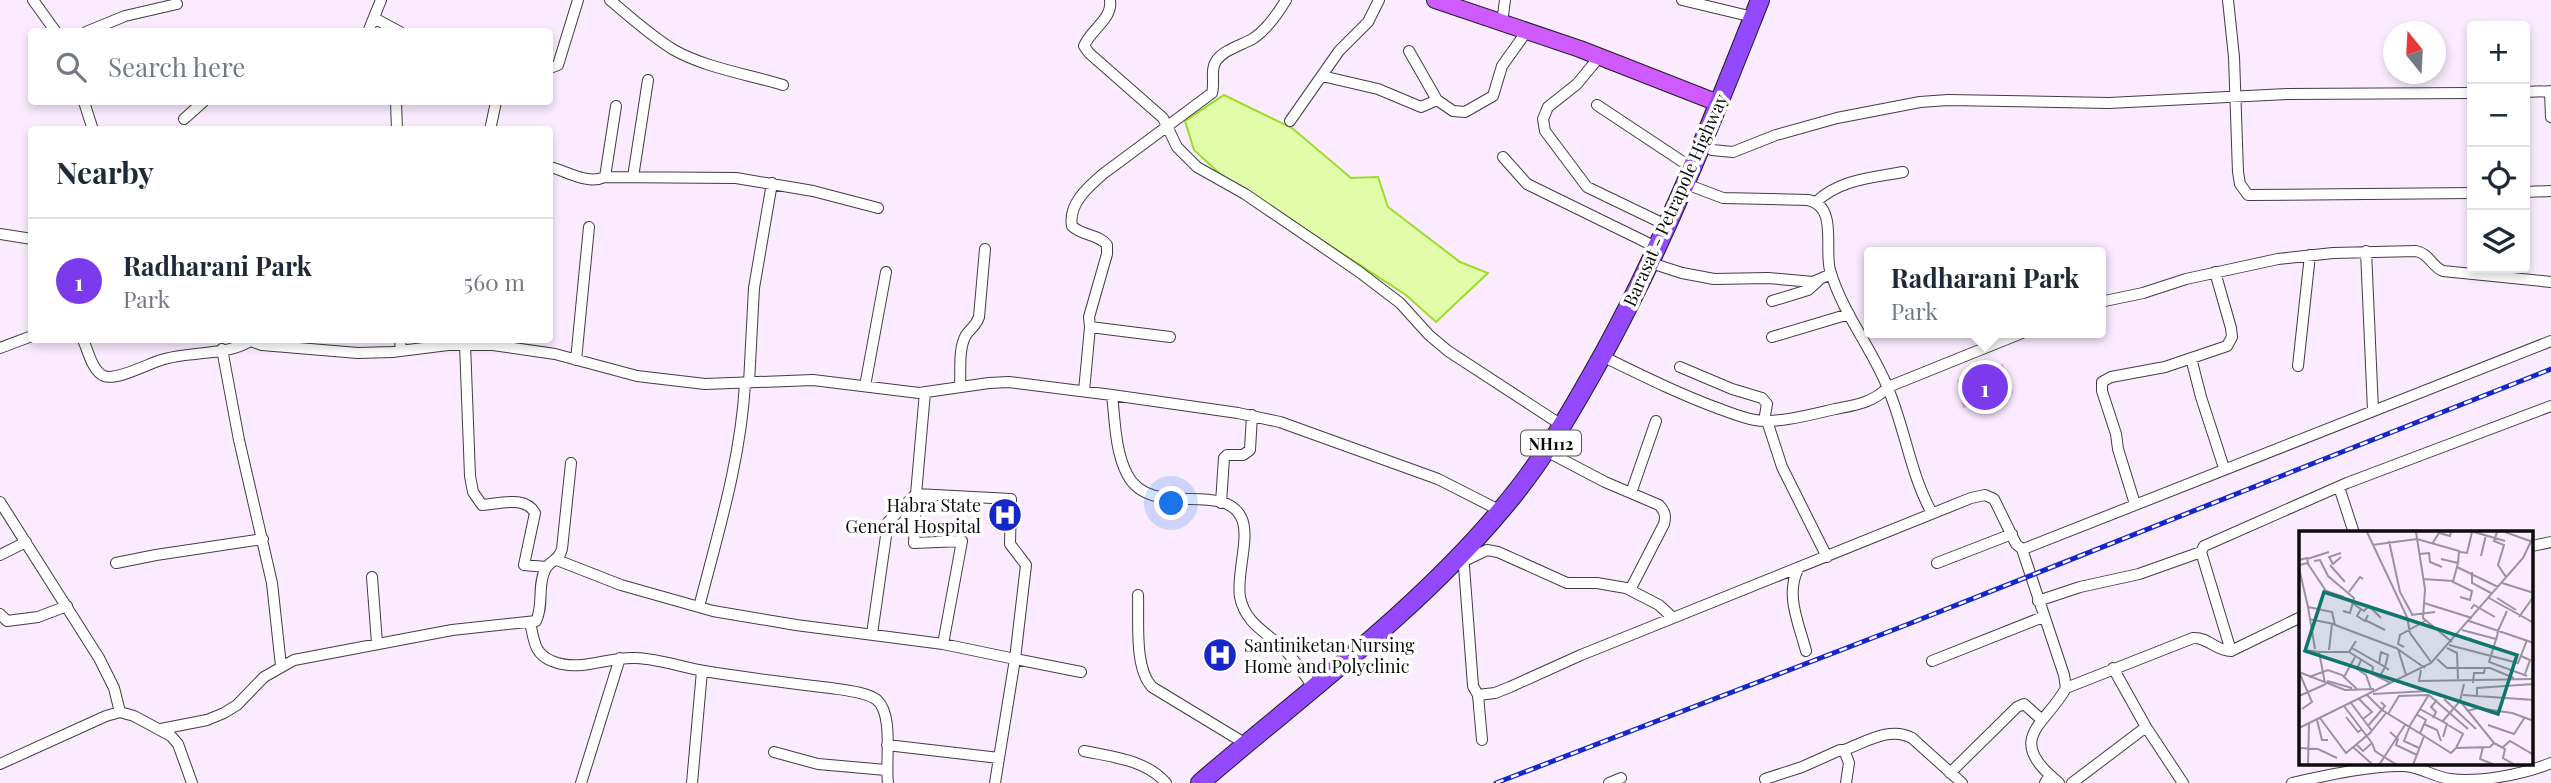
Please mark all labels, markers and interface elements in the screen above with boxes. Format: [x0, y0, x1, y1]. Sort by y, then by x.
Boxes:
north arrow [2383, 21, 2446, 84]
map controls [2467, 21, 2530, 273]
button: + [2467, 21, 2530, 84]
search box [28, 28, 553, 105]
icon: search [52, 48, 90, 86]
text: Search here [108, 49, 245, 84]
button: − [2467, 84, 2530, 147]
street label: Barasat - Petrapole Highway [1617, 90, 1733, 310]
button: locate [2467, 147, 2530, 210]
text: Nearby [56, 152, 154, 192]
button: layers [2467, 210, 2530, 273]
popup [1864, 247, 2106, 338]
text: Radharani Park [123, 248, 312, 283]
text: Radharani Park [1891, 260, 2079, 295]
text: 1 [75, 266, 83, 297]
text: 560 m [464, 266, 525, 297]
text: Park [123, 283, 170, 314]
text: Park [1891, 295, 1938, 326]
pin: 1 [1962, 361, 2008, 413]
road number: NH112 [1521, 430, 1581, 456]
your location [1154, 486, 1188, 520]
place label: Habra State General Hospital [845, 493, 981, 538]
hospital icon: Habra State General Hospital [986, 496, 1024, 534]
inset map [2299, 531, 2534, 766]
place label: Santiniketan Nursing Home and Polyclinic [1244, 633, 1415, 678]
hospital icon: Santiniketan Nursing Home and Polyclinic [1201, 636, 1239, 674]

